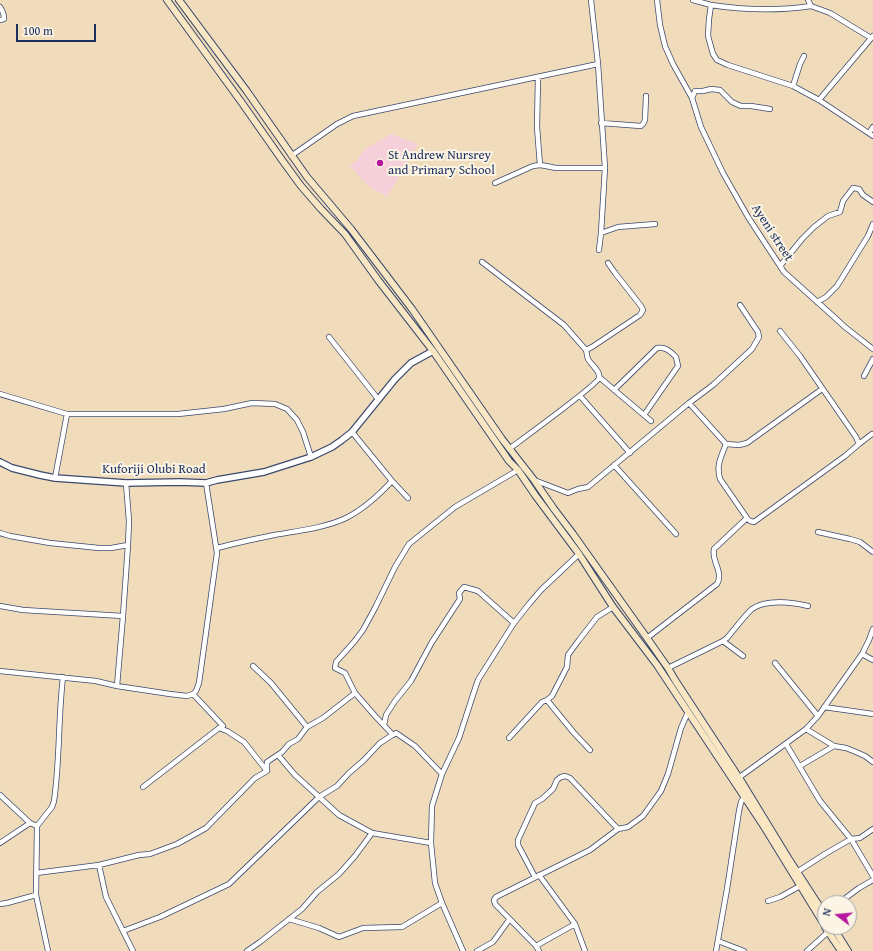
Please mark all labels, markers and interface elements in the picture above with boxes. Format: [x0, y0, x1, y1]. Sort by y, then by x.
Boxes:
scale bar [18, 16, 98, 42]
text: 100 m [23, 22, 53, 39]
place label: St Andrew Nursrey and Primary School [388, 148, 495, 179]
marker: St Andrew Nursrey and Primary School [375, 158, 385, 168]
street label: Ayeni street [748, 201, 796, 265]
street label: Kuforiji Olubi Road [102, 462, 206, 478]
north arrow [817, 895, 857, 935]
text: N [818, 906, 835, 918]

